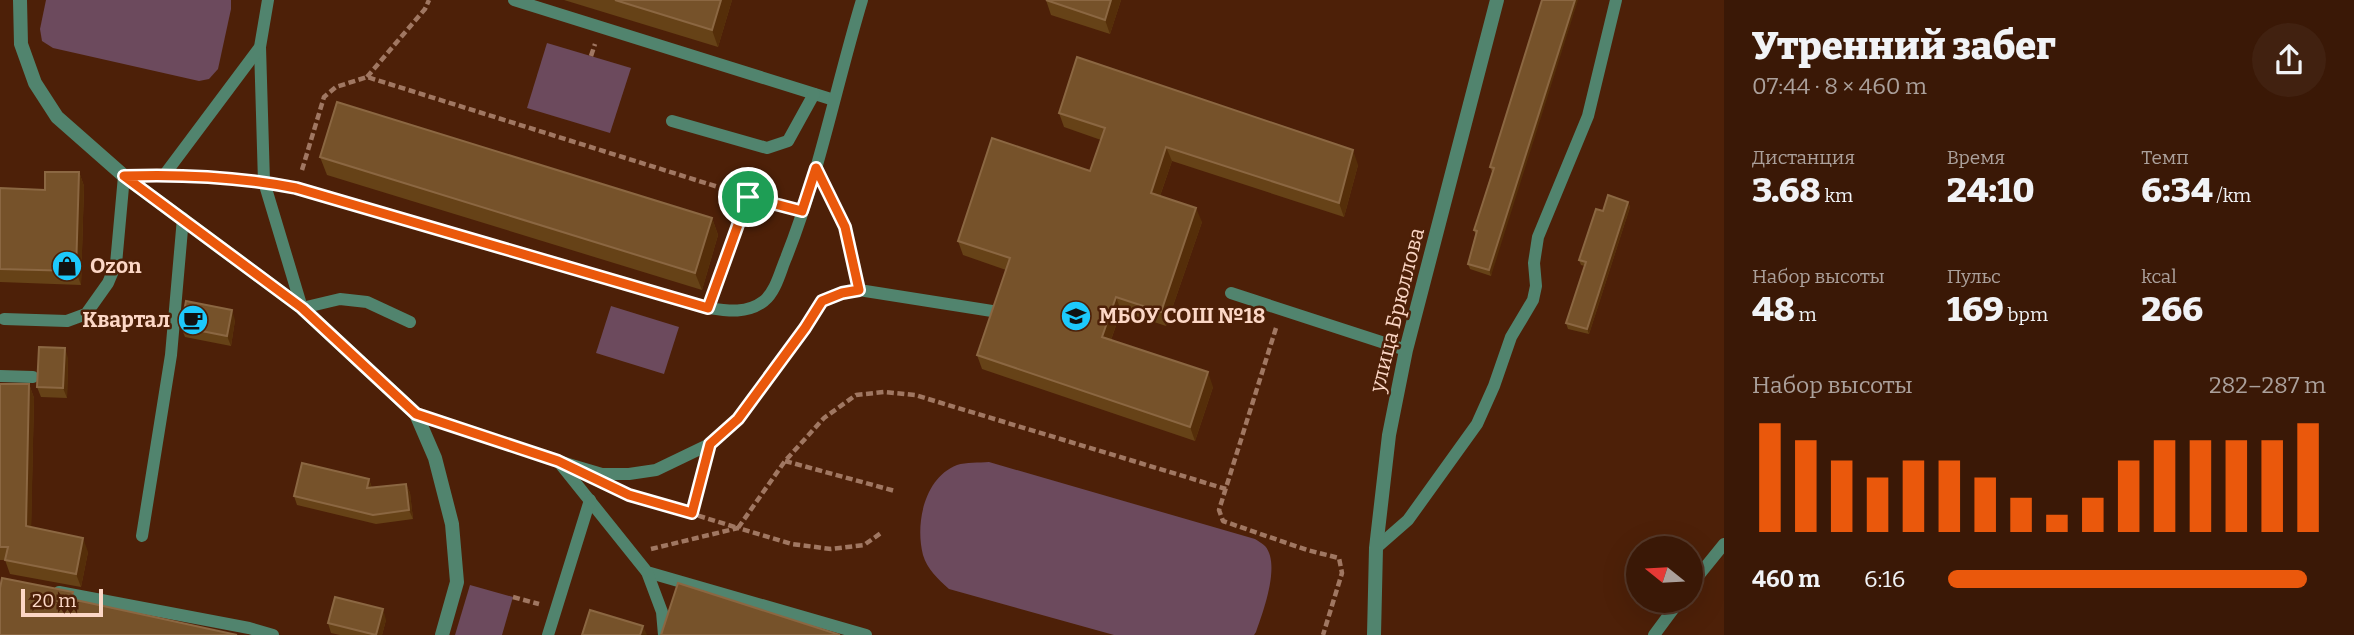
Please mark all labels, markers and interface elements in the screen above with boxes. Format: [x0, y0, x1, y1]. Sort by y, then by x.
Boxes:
text: Утренний забег [1752, 23, 2056, 69]
button: share [2252, 23, 2326, 97]
text: 07:44 · 8 × 460 m [1752, 72, 1927, 100]
text: Дистанция [1752, 146, 1855, 169]
text: Время [1947, 146, 2005, 169]
text: Темп [2141, 146, 2189, 169]
pin [718, 167, 778, 227]
text: 3.68 [1752, 169, 1821, 211]
text: 24:10 [1947, 169, 2035, 211]
text: 6:34 [2141, 169, 2213, 211]
icon: arrive [729, 178, 767, 216]
text: km [1821, 184, 1853, 207]
text: /km [2213, 184, 2251, 207]
street label: улица Брюллова [1364, 224, 1430, 396]
shop icon: Ozon [50, 249, 84, 283]
place label: Ozon [90, 253, 142, 279]
text: Набор высоты [1752, 265, 1885, 288]
text: Пульс [1947, 265, 2001, 288]
text: kcal [2141, 265, 2177, 288]
text: 48 [1752, 288, 1795, 330]
text: 169 [1947, 288, 2004, 330]
text: 266 [2141, 288, 2203, 330]
school or university icon: МБОУ СОШ №18 [1059, 299, 1093, 333]
cafe icon: Квартал [176, 303, 210, 337]
place label: МБОУ СОШ №18 [1099, 303, 1265, 329]
text: m [1795, 303, 1817, 326]
text: bpm [2004, 303, 2048, 326]
place label: Квартал [82, 307, 170, 333]
text: Набор высоты [1752, 371, 1913, 399]
text: 282–287 m [2209, 371, 2326, 399]
north arrow [1626, 536, 1703, 612]
map controls [1626, 536, 1703, 613]
text: 460 m [1752, 565, 1820, 593]
text: 6:16 [1864, 565, 1905, 593]
scale bar [21, 586, 103, 618]
text: 20 m [32, 589, 76, 612]

